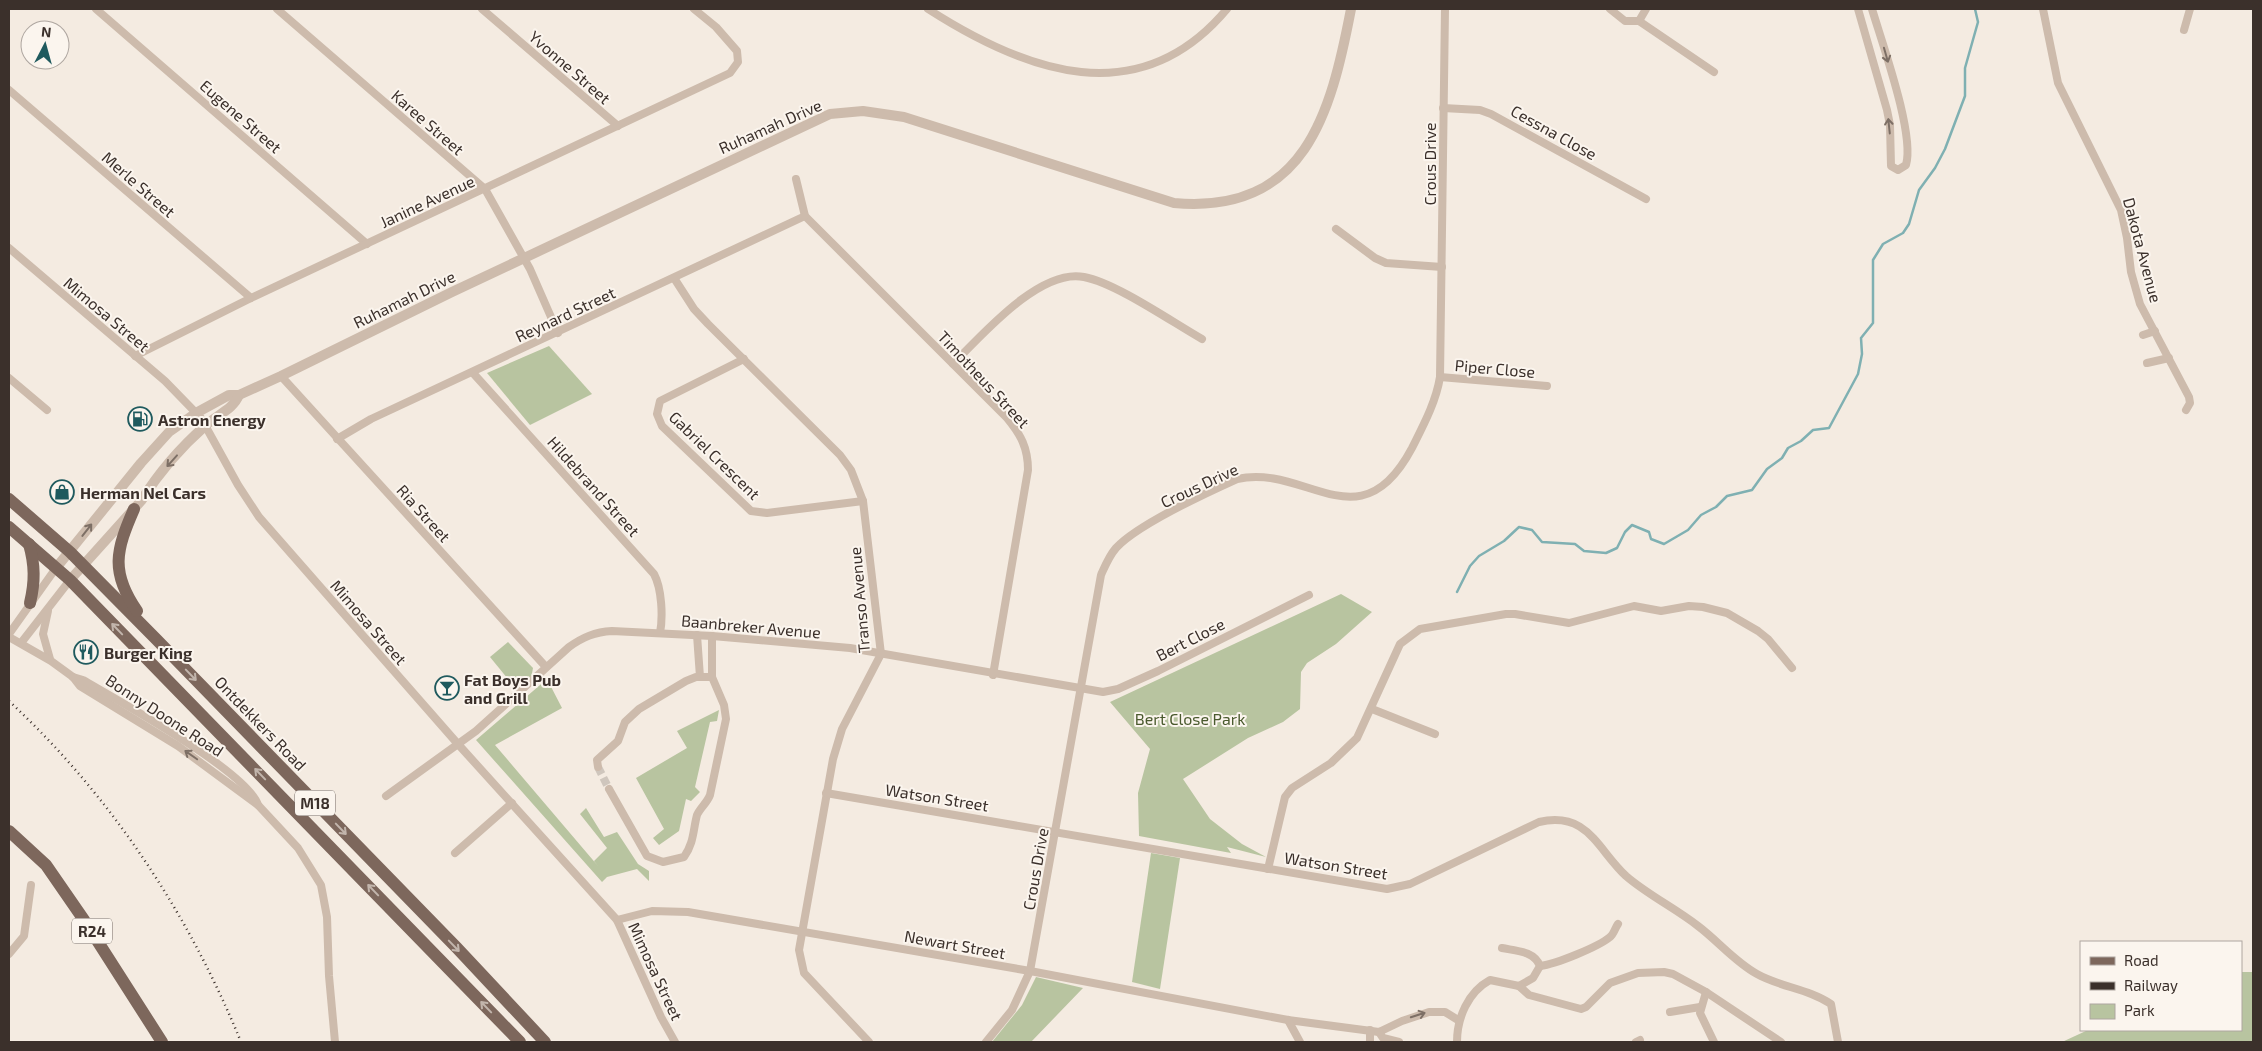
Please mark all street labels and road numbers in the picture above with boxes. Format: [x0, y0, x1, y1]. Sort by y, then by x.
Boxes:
street label: Yvonne Street [525, 27, 615, 107]
street label: Eugene Street [196, 76, 286, 156]
street label: Karee Street [388, 85, 468, 159]
street label: Ruhamah Drive [716, 95, 824, 157]
street label: Cessna Close [1508, 101, 1600, 163]
street label: Crous Drive [1420, 122, 1439, 206]
street label: Merle Street [99, 147, 179, 221]
street label: Janine Avenue [377, 171, 477, 231]
street label: Dakota Avenue [2120, 195, 2166, 305]
street label: Ruhamah Drive [350, 266, 458, 332]
street label: Mimosa Street [60, 273, 154, 355]
street label: Reynard Street [512, 282, 618, 346]
street label: Timotheus Street [934, 327, 1034, 431]
street label: Piper Close [1454, 355, 1536, 381]
street label: Gabriel Crescent [666, 407, 764, 503]
street label: Hildebrand Street [544, 432, 644, 540]
street label: Crous Drive [1157, 459, 1241, 511]
street label: Ria Street [393, 480, 455, 546]
street label: Transo Avenue [845, 546, 873, 654]
street label: Mimosa Street [327, 576, 411, 668]
street label: Baanbreker Avenue [680, 610, 822, 642]
street label: Bert Close [1153, 614, 1227, 664]
street label: Bonny Doone Road [103, 670, 227, 760]
street label: Ontdekkers Road [211, 672, 311, 774]
street label: Watson Street [884, 779, 990, 815]
road number: M18 [295, 790, 335, 816]
street label: Crous Drive [1018, 826, 1052, 912]
street label: Watson Street [1283, 847, 1389, 883]
road number: R24 [72, 918, 112, 944]
street label: Mimosa Street [625, 919, 687, 1023]
street label: Newart Street [903, 926, 1007, 962]

